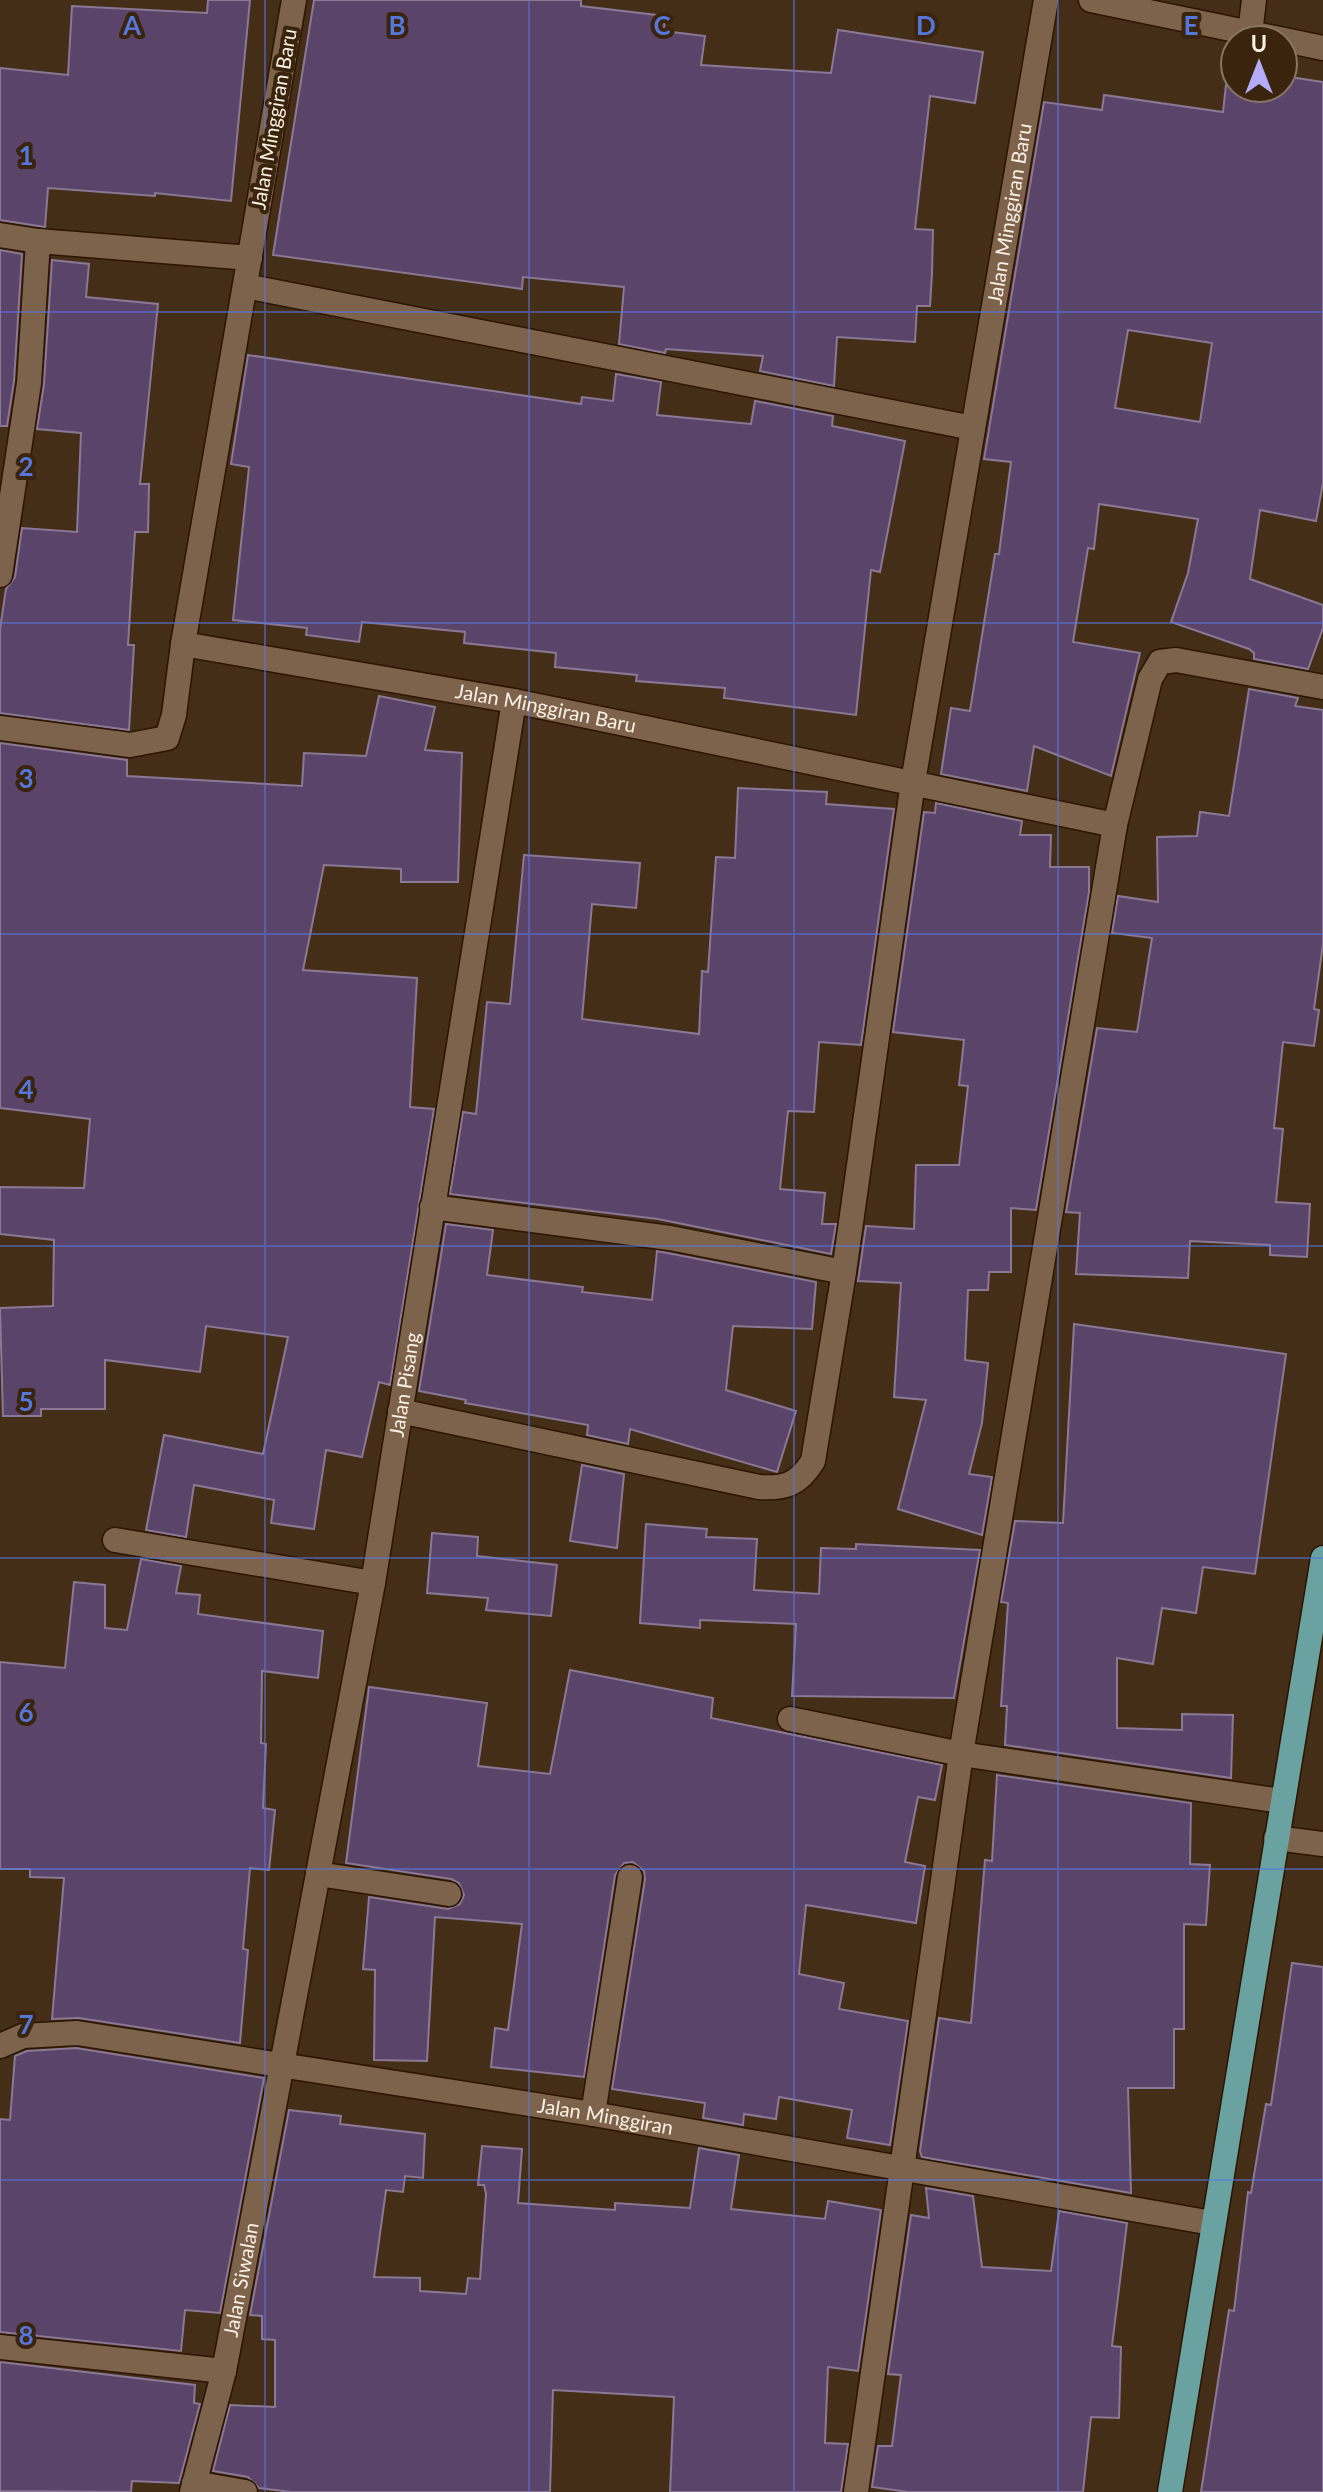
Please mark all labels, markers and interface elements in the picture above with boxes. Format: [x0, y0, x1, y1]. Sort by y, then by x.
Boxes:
text: A [122, 9, 142, 41]
text: B [388, 9, 406, 41]
text: C [653, 9, 671, 41]
text: D [916, 9, 936, 41]
text: E [1184, 9, 1198, 41]
north arrow [1219, 24, 1299, 104]
street label: Jalan Minggiran Baru [245, 26, 301, 211]
text: U [1251, 30, 1267, 57]
street label: Jalan Minggiran Baru [981, 121, 1036, 306]
text: 1 [18, 139, 34, 171]
text: 2 [18, 450, 34, 482]
street label: Jalan Minggiran Baru [454, 678, 638, 737]
text: 3 [18, 762, 34, 794]
text: 4 [18, 1073, 34, 1105]
street label: Jalan Pisang [384, 1330, 424, 1439]
text: 5 [18, 1385, 34, 1417]
text: 6 [18, 1696, 34, 1728]
text: 7 [18, 2008, 34, 2040]
street label: Jalan Minggiran [536, 2092, 675, 2139]
street label: Jalan Siwalan [218, 2220, 263, 2339]
text: 8 [18, 2319, 34, 2351]

